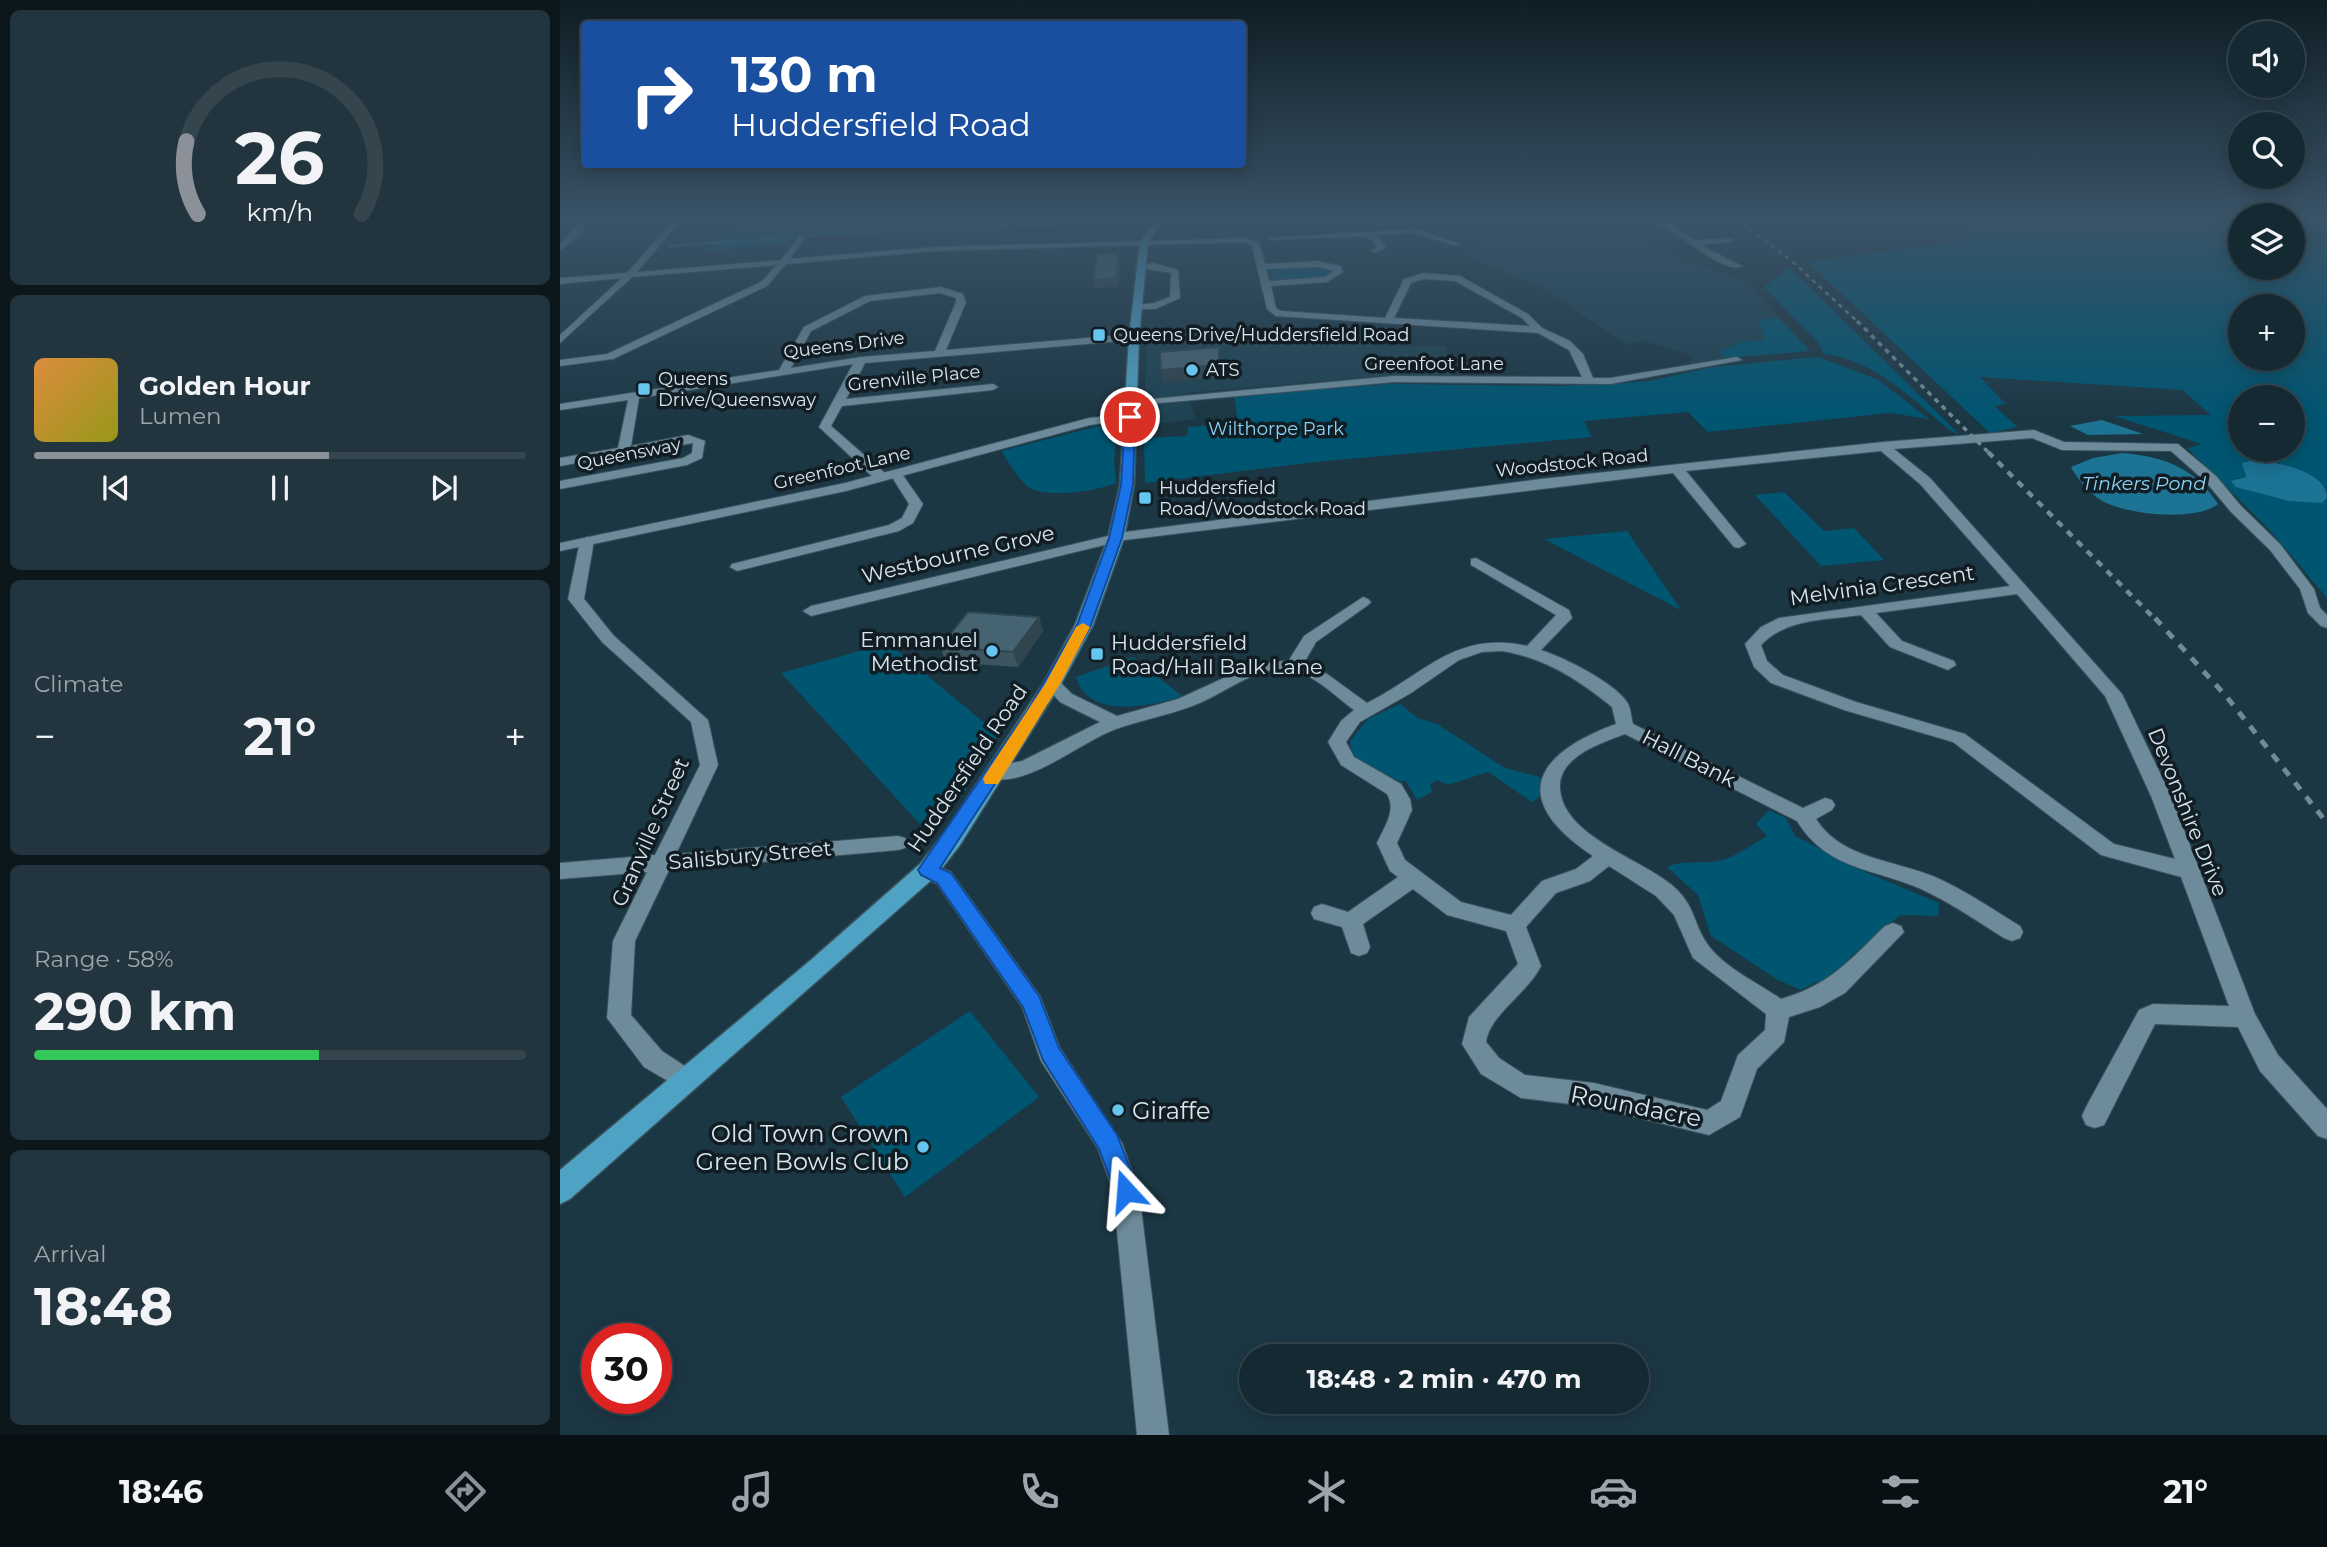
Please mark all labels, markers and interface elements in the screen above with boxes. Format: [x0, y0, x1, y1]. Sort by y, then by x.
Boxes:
map controls [2228, 21, 2305, 462]
button: sound [2228, 21, 2305, 98]
text: 130 m [731, 45, 878, 104]
icon: right [616, 49, 707, 140]
text: Huddersfield Road [731, 105, 1031, 144]
button: search [2228, 112, 2305, 189]
text: 26 [235, 114, 325, 202]
text: km/h [247, 196, 313, 226]
button: layers [2228, 203, 2305, 280]
button: + [2228, 294, 2305, 371]
place label: Queens Drive/Huddersfield Road [1113, 324, 1409, 346]
street label: Queens Drive [782, 327, 906, 363]
marker: Queens Drive/Huddersfield Road [1091, 327, 1107, 343]
street label: Greenfoot Lane [1364, 353, 1504, 375]
place label: ATS [1206, 359, 1239, 381]
street label: Grenville Place [847, 360, 981, 396]
marker: ATS [1184, 362, 1200, 378]
place label: Queens Drive/Queensway [658, 368, 816, 411]
text: Golden Hour [139, 370, 311, 402]
marker: Queens Drive/Queensway [636, 381, 652, 397]
button: − [2228, 385, 2305, 462]
pin [1100, 387, 1160, 447]
icon: arrive [1111, 398, 1149, 436]
text: Lumen [139, 402, 222, 430]
park label: Wilthorpe Park [1208, 418, 1344, 440]
street label: Queensway [575, 433, 683, 475]
street label: Greenfoot Lane [772, 442, 913, 494]
street label: Woodstock Road [1495, 444, 1649, 482]
icon: previous [97, 469, 135, 507]
icon: pause [261, 469, 299, 507]
icon: next [425, 469, 463, 507]
water label: Tinkers Pond [2082, 472, 2206, 495]
place label: Huddersfield Road/Woodstock Road [1159, 477, 1366, 520]
marker: Huddersfield Road/Woodstock Road [1137, 490, 1153, 506]
street label: Westbourne Grove [859, 520, 1057, 588]
street label: Melvinia Crescent [1788, 560, 1976, 610]
place label: Emmanuel Methodist [860, 627, 978, 676]
place label: Huddersfield Road/Hall Balk Lane [1111, 630, 1323, 679]
marker: Emmanuel Methodist [984, 643, 1000, 659]
marker: Huddersfield Road/Hall Balk Lane [1089, 646, 1105, 662]
text: Climate [34, 670, 123, 698]
street label: Huddersfield Road [902, 679, 1032, 857]
text: 21° [244, 705, 316, 768]
text: − [34, 713, 56, 760]
text: + [504, 713, 526, 760]
street label: Hall Bank [1638, 724, 1740, 792]
street label: Devonshire Drive [2143, 724, 2233, 900]
street label: Granville Street [606, 754, 694, 910]
street label: Salisbury Street [667, 835, 833, 875]
text: Range · 58% [34, 945, 174, 973]
text: 290 km [34, 980, 236, 1043]
street label: Roundacre [1568, 1079, 1704, 1133]
place label: Giraffe [1132, 1096, 1210, 1125]
marker: Giraffe [1110, 1102, 1126, 1118]
place label: Old Town Crown Green Bowls Club [695, 1119, 909, 1176]
marker: Old Town Crown Green Bowls Club [915, 1139, 931, 1155]
position arrow [1089, 1154, 1163, 1228]
text: Arrival [34, 1240, 107, 1268]
text: 18:48 [34, 1275, 173, 1338]
speed limit sign: 30 [581, 1323, 672, 1414]
text: 18:48 · 2 min · 470 m [1306, 1363, 1582, 1395]
icon: directions [441, 1467, 490, 1516]
icon: music [728, 1467, 777, 1516]
icon: phone [1015, 1467, 1064, 1516]
icon: climate [1302, 1467, 1351, 1516]
icon: car [1589, 1467, 1638, 1516]
icon: filters [1876, 1467, 1925, 1516]
text: 18:46 [119, 1472, 203, 1511]
text: 21° [2163, 1472, 2208, 1511]

